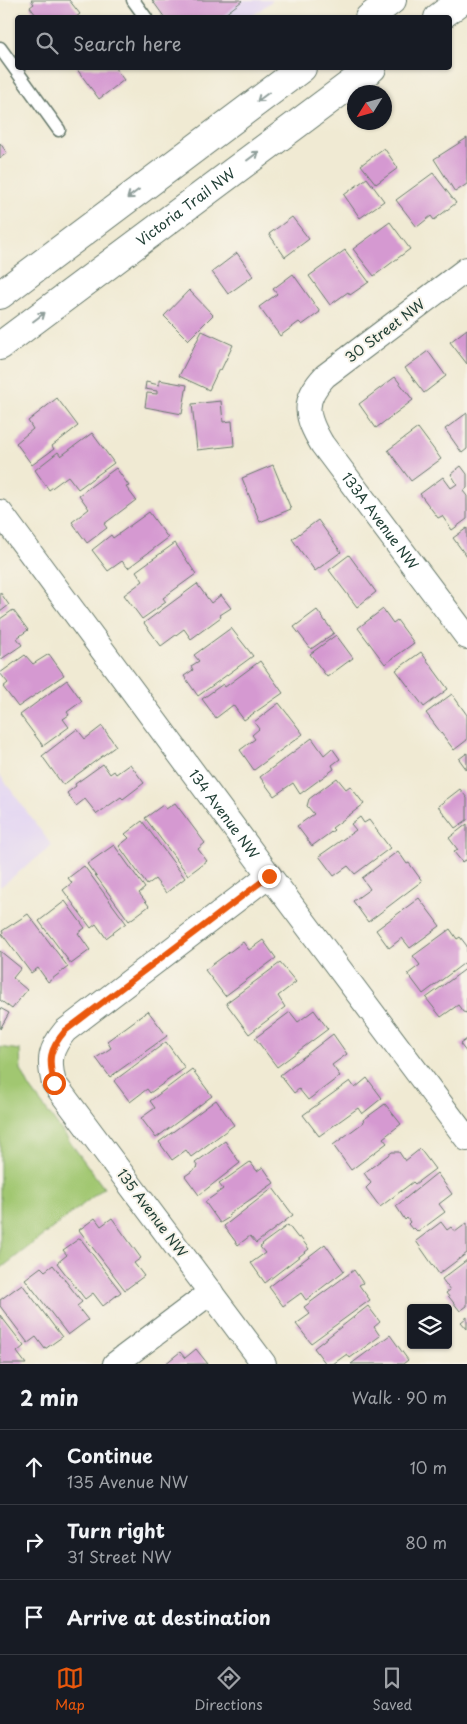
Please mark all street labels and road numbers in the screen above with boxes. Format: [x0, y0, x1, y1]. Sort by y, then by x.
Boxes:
street label: Victoria Trail NW [132, 162, 240, 251]
street label: 30 Street NW [340, 293, 430, 368]
street label: 133A Avenue NW [337, 468, 424, 574]
street label: 134 Avenue NW [184, 765, 265, 863]
street label: 135 Avenue NW [112, 1164, 193, 1262]

